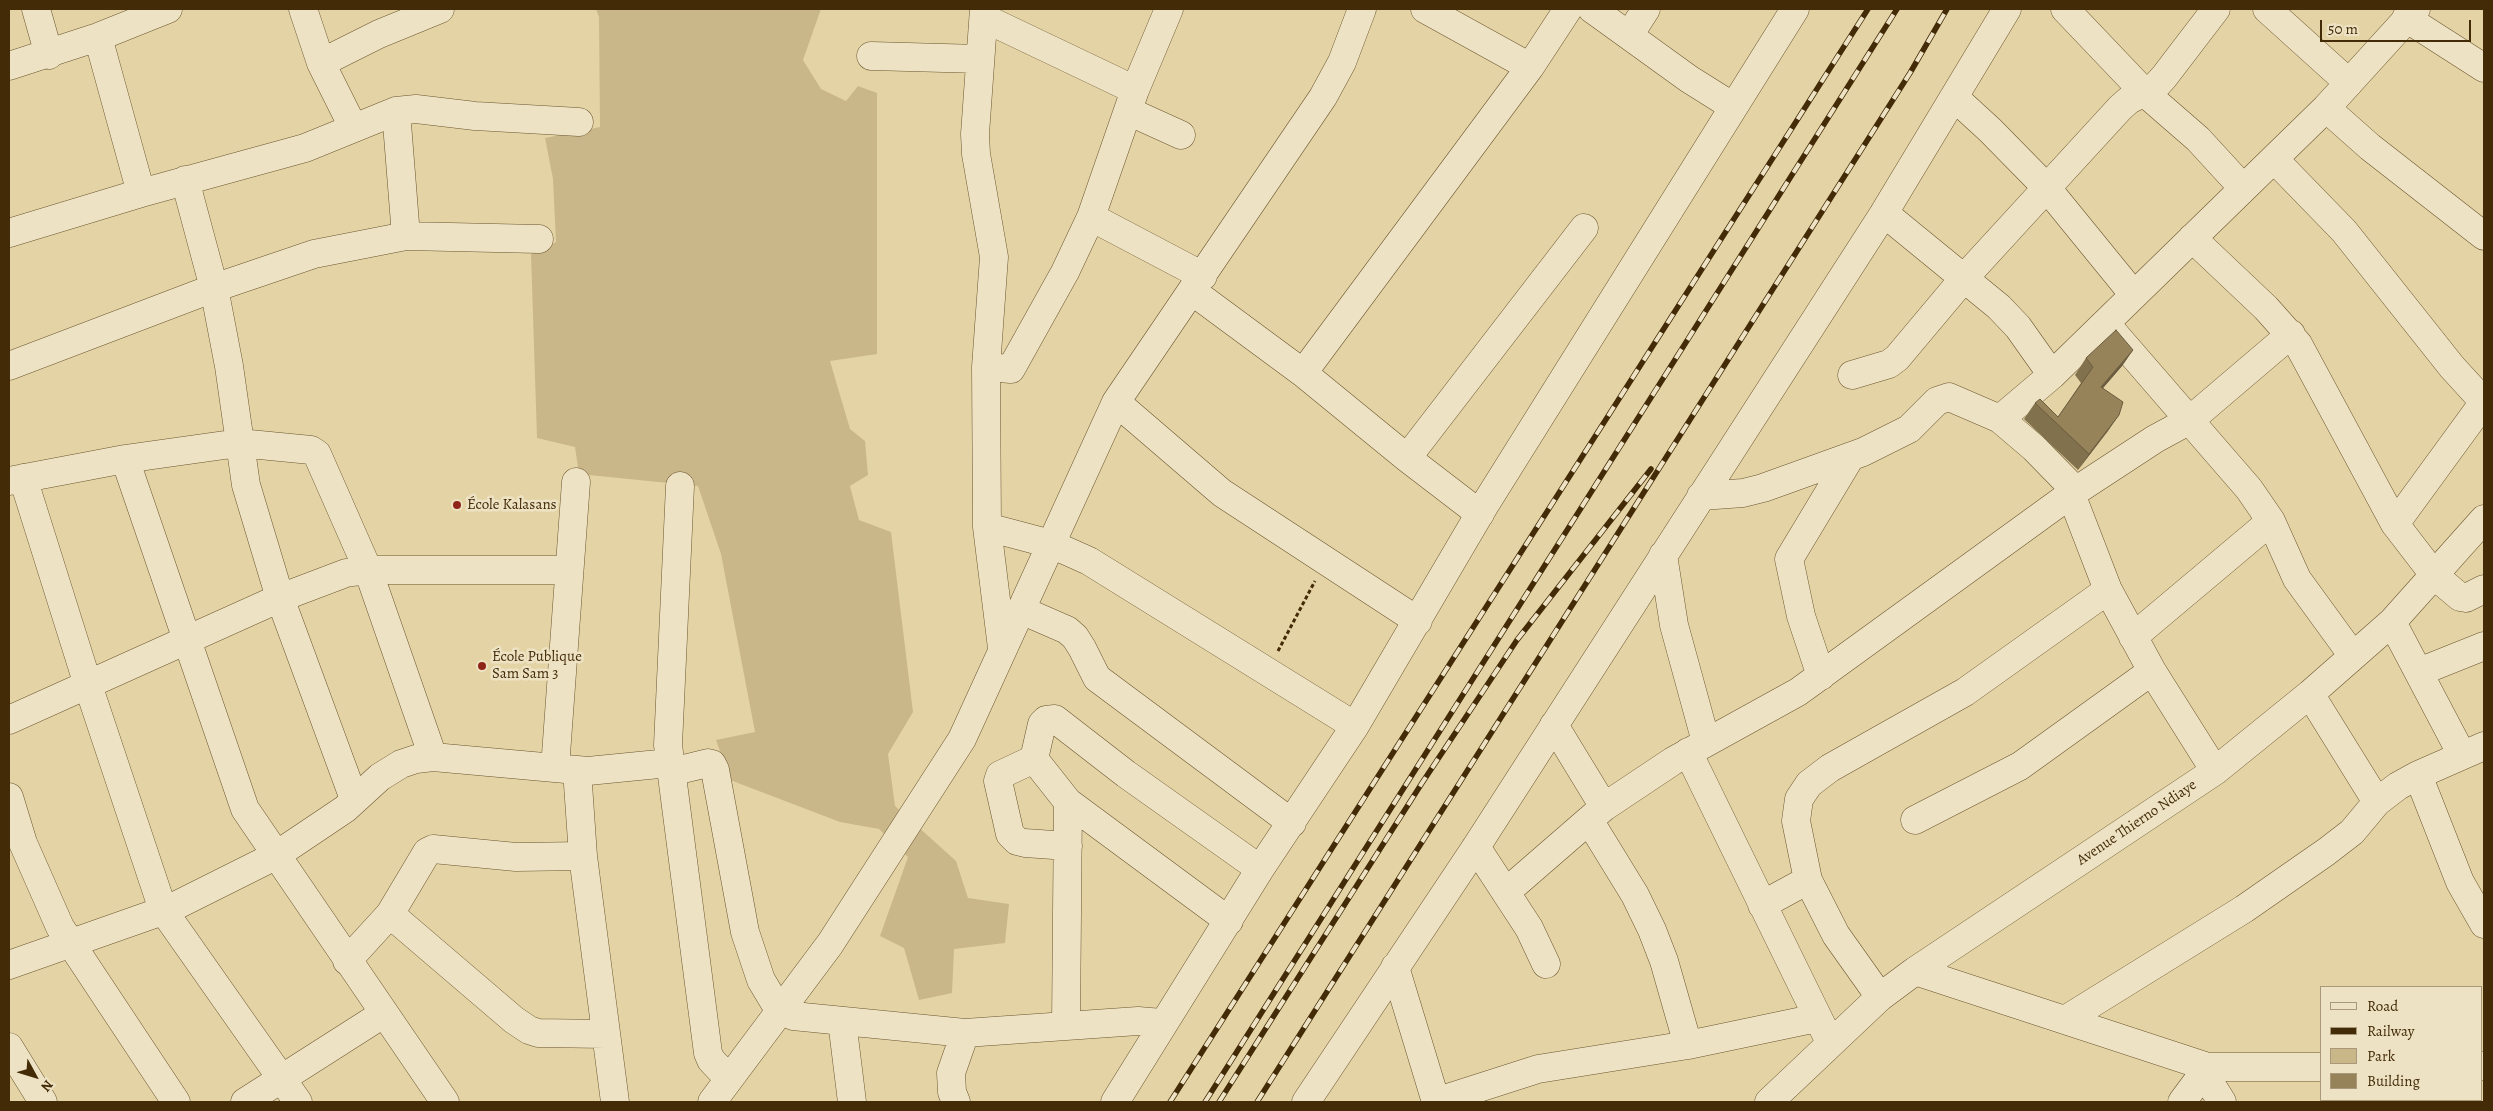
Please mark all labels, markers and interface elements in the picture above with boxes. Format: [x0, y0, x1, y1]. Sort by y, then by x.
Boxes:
scale bar [2323, 10, 2474, 42]
text: 50 m [2328, 19, 2358, 39]
place label: École Kalasans [467, 496, 557, 514]
marker: École Kalasans [451, 499, 463, 511]
place label: École Publique Sam Sam 3 [492, 648, 582, 683]
marker: École Publique Sam Sam 3 [476, 660, 488, 672]
street label: Avenue Thierno Ndiaye [2074, 776, 2200, 870]
legend [2320, 986, 2483, 1101]
text: Road [2367, 996, 2398, 1016]
text: Railway [2367, 1021, 2414, 1041]
text: Park [2367, 1046, 2395, 1066]
north arrow [10, 1051, 60, 1101]
text: Building [2367, 1071, 2420, 1091]
text: N [36, 1076, 58, 1096]

